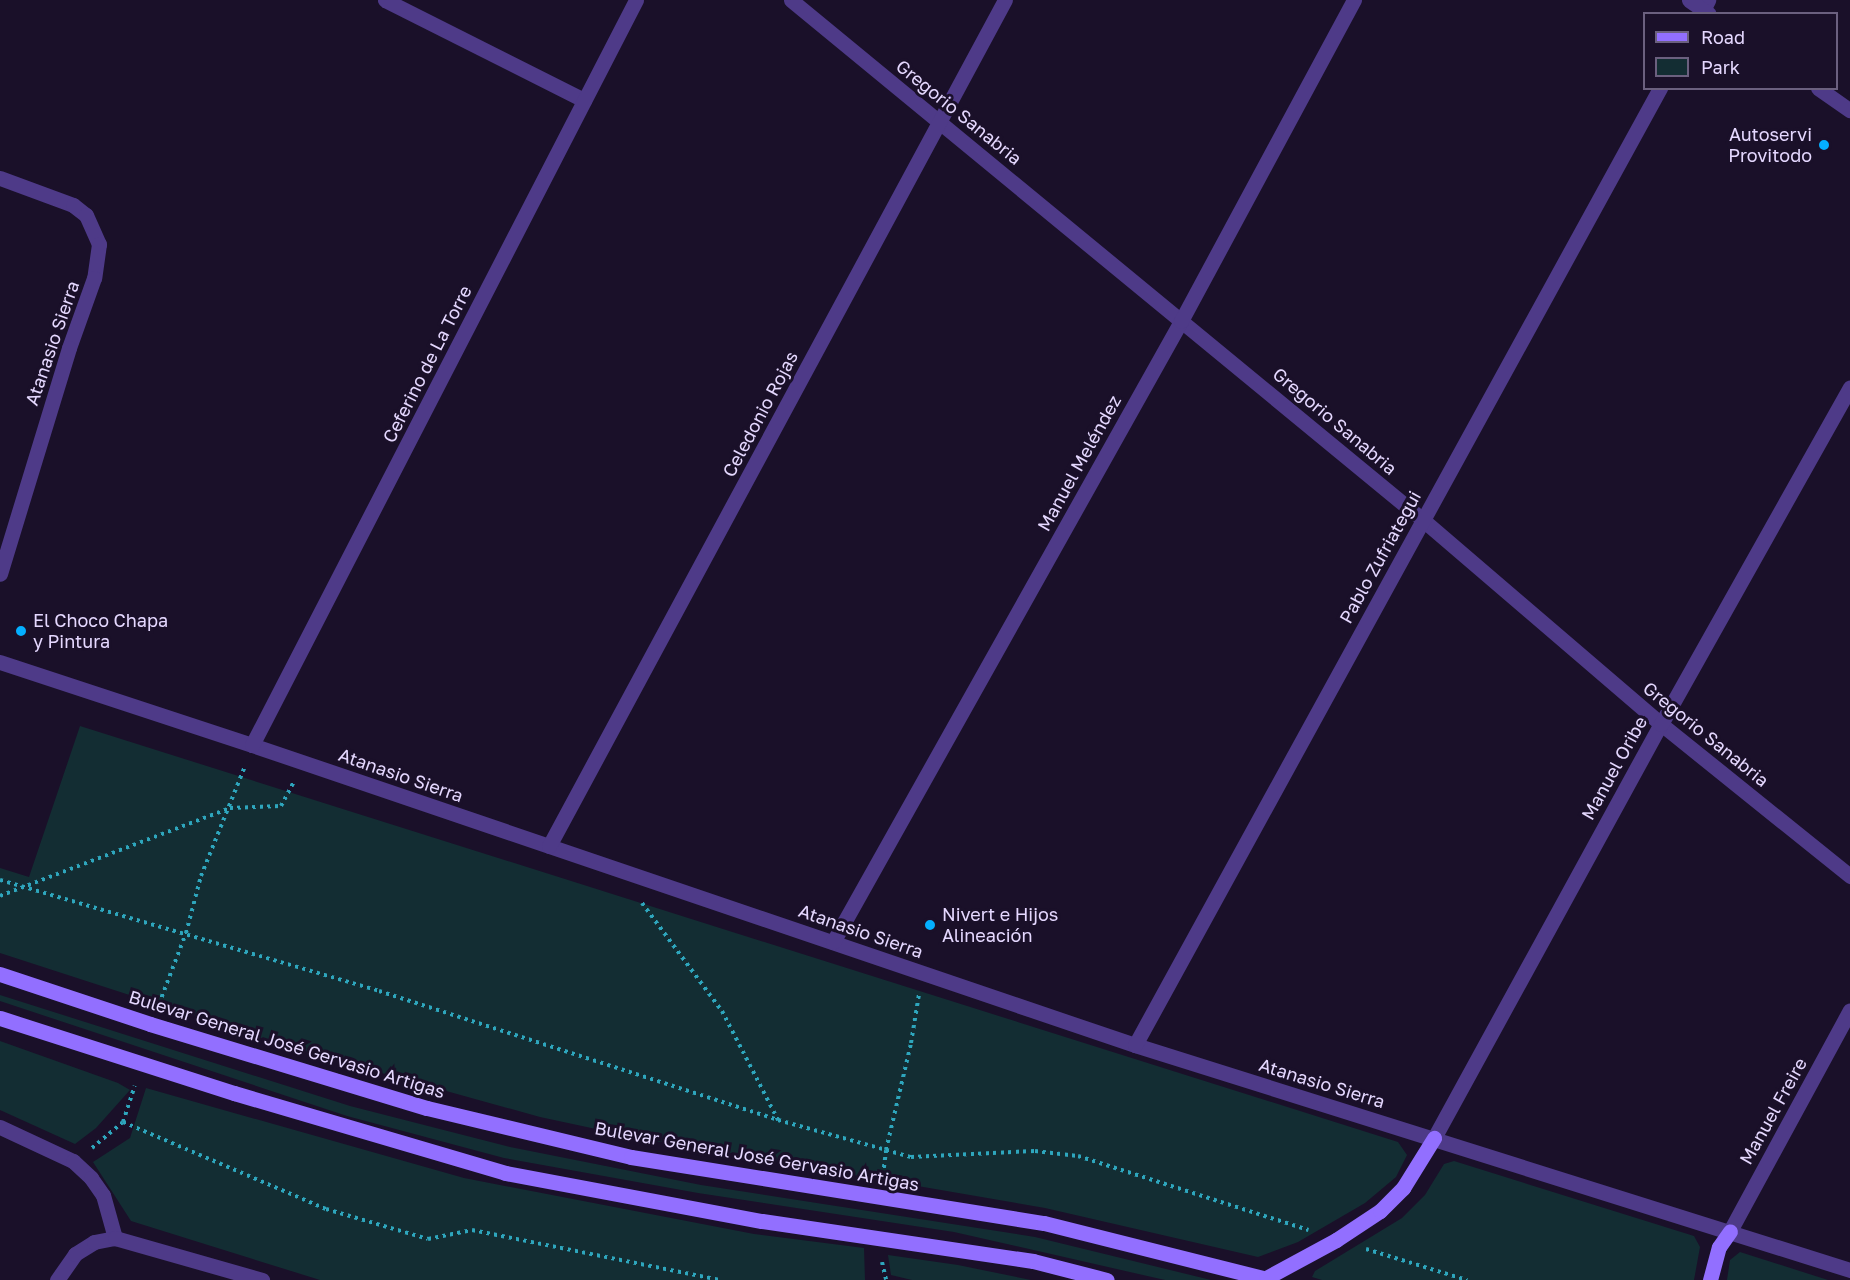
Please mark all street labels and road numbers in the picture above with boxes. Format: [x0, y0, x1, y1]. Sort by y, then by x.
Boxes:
street label: Gregorio Sanabria [892, 55, 1026, 169]
street label: Atanasio Sierra [21, 278, 83, 408]
street label: Ceferino de La Torre [378, 282, 476, 446]
street label: Celedonio Rojas [718, 347, 802, 481]
street label: Gregorio Sanabria [1269, 363, 1401, 479]
street label: Manuel Meléndez [1033, 391, 1125, 535]
street label: Pablo Zufriategui [1335, 487, 1425, 627]
street label: Gregorio Sanabria [1639, 677, 1773, 791]
street label: Manuel Oribe [1577, 712, 1651, 824]
street label: Atanasio Sierra [336, 744, 466, 806]
street label: Atanasio Sierra [796, 900, 926, 962]
street label: Bulevar General José Gervasio Artigas [126, 986, 448, 1102]
street label: Atanasio Sierra [1256, 1054, 1388, 1112]
street label: Manuel Freire [1735, 1054, 1811, 1168]
street label: Bulevar General José Gervasio Artigas [593, 1117, 921, 1195]

